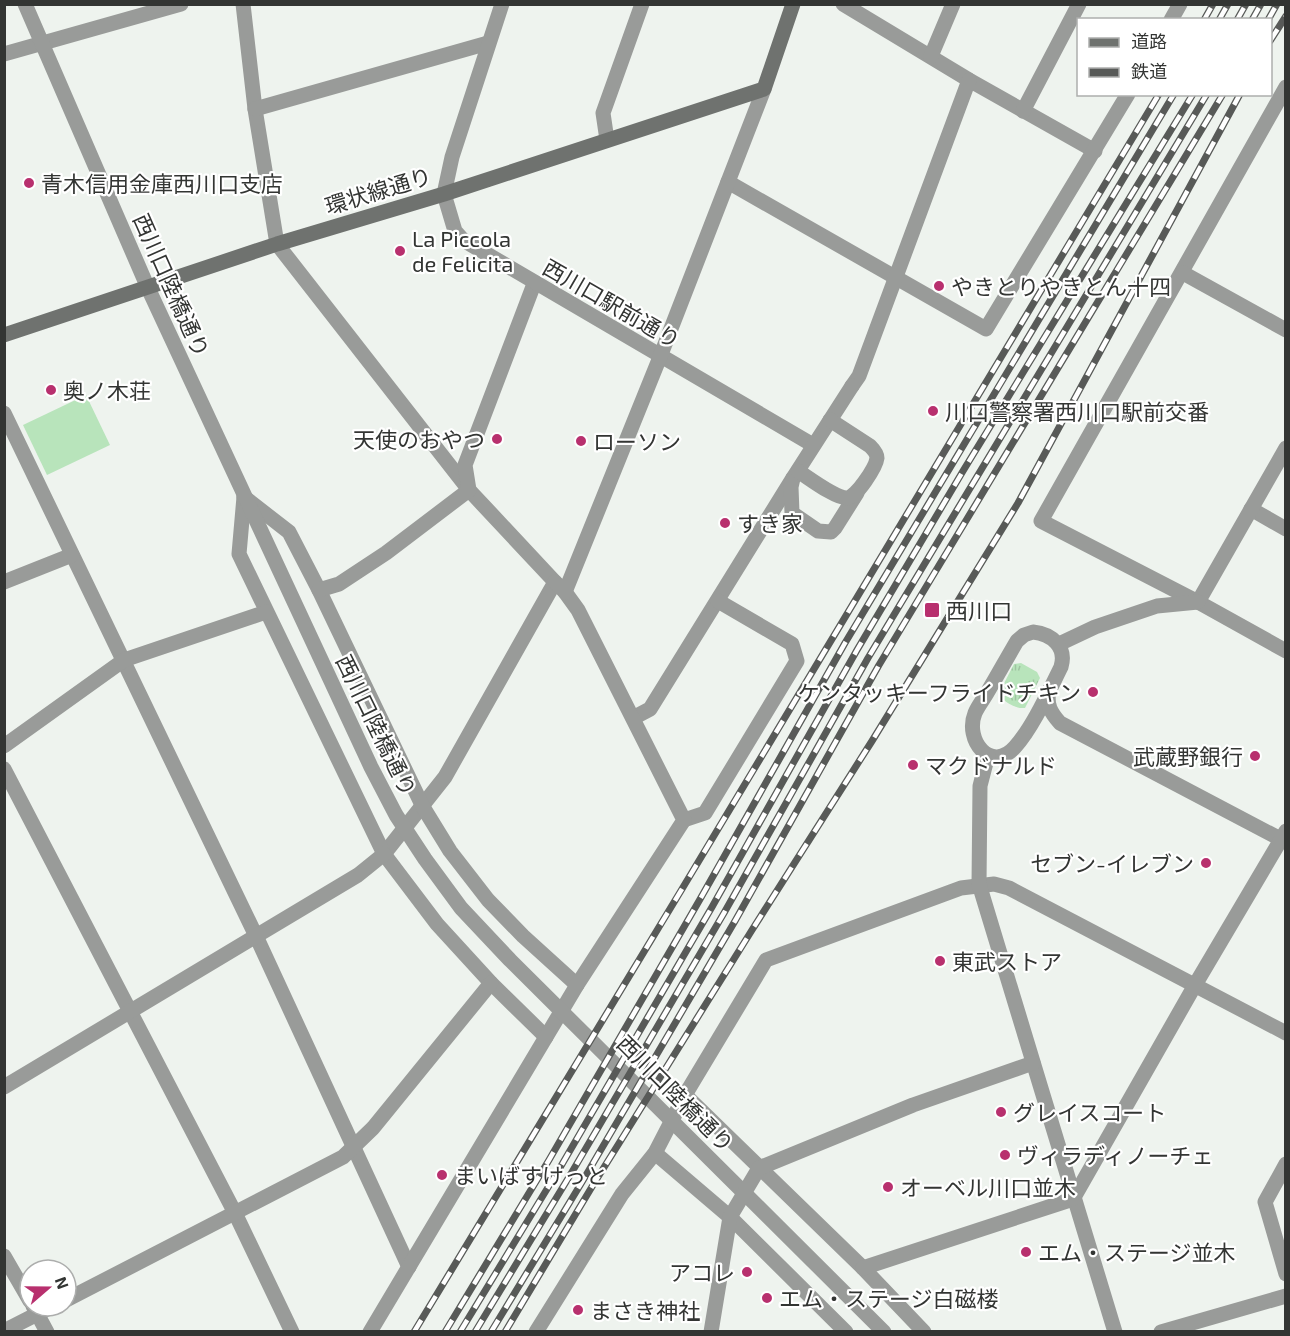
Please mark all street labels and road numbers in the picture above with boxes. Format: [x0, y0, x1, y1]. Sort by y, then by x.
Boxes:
street label: 環状線通り [322, 161, 434, 219]
street label: 西川口陸橋通り [129, 209, 215, 361]
street label: 西川口駅前通り [539, 253, 685, 353]
street label: 西川口陸橋通り [332, 650, 422, 800]
street label: 西川口陸橋通り [612, 1029, 740, 1157]

